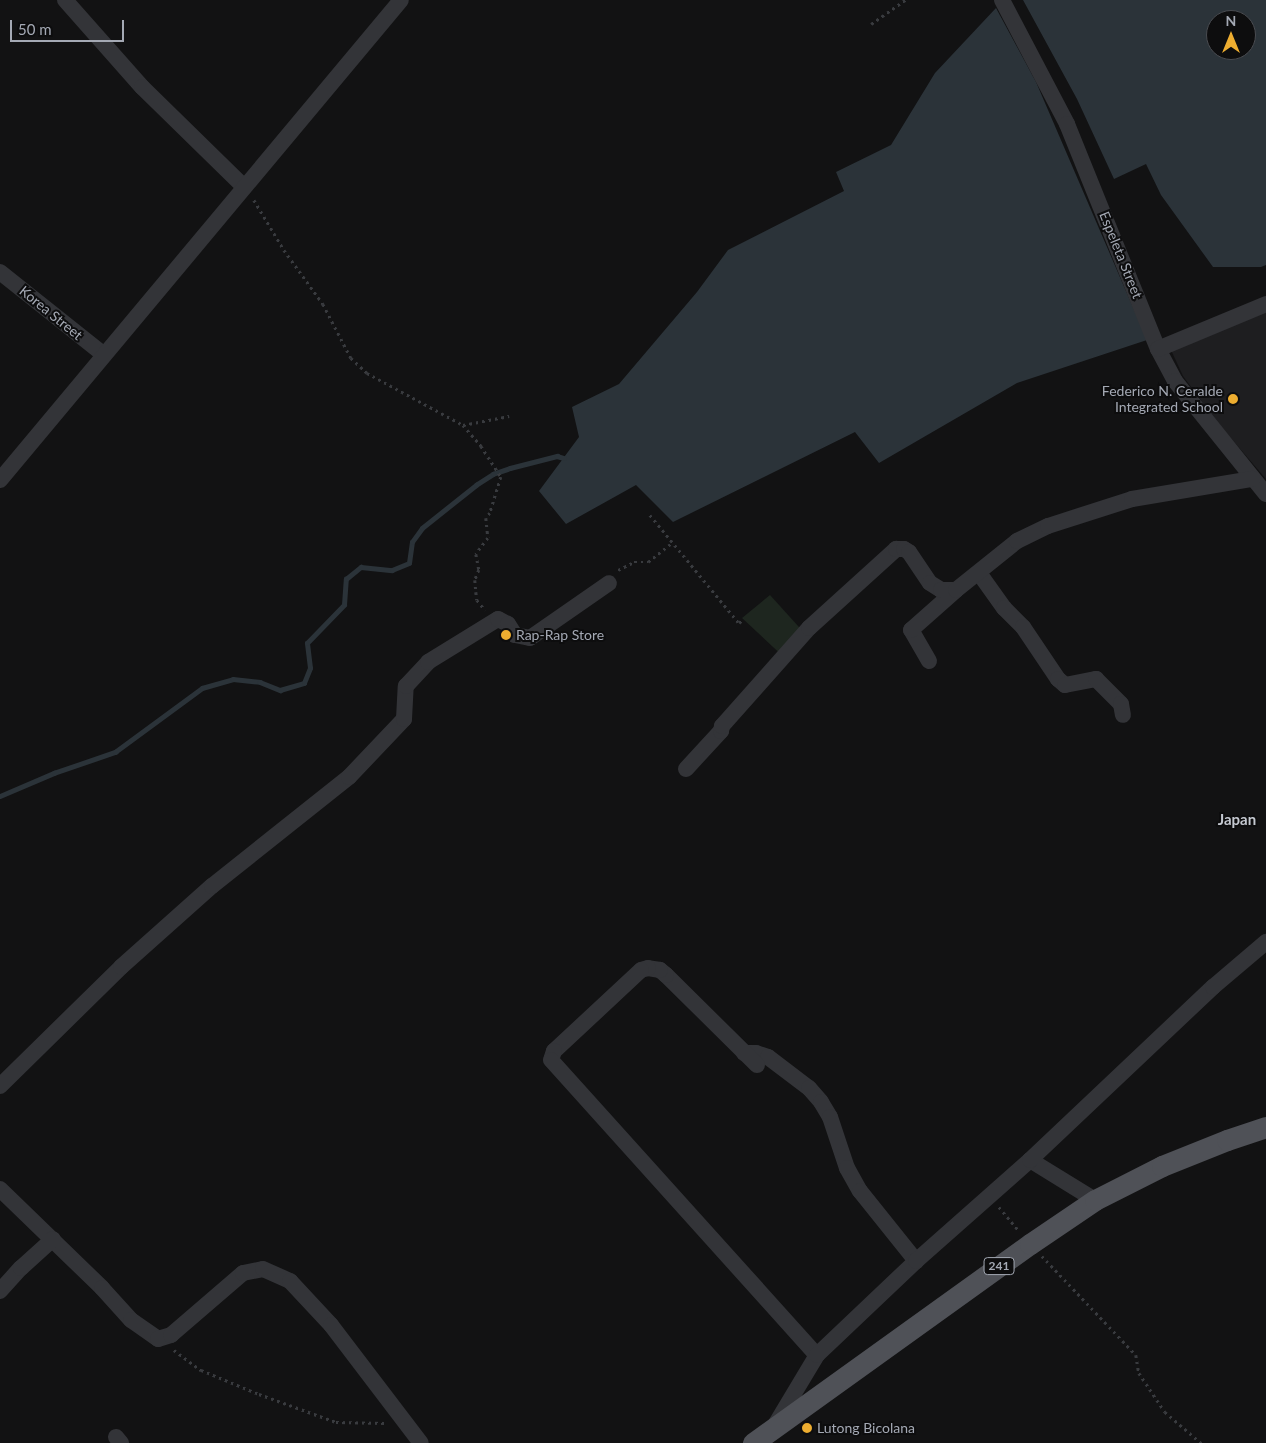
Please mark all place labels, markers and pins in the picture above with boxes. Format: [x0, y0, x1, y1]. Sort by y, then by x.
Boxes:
place label: Federico N. Ceralde Integrated School [1102, 383, 1223, 416]
marker: Federico N. Ceralde Integrated School [1227, 393, 1239, 405]
place label: Rap-Rap Store [516, 627, 604, 643]
marker: Rap-Rap Store [500, 629, 512, 641]
place label: Lutong Bicolana [817, 1420, 915, 1436]
marker: Lutong Bicolana [801, 1422, 813, 1434]

